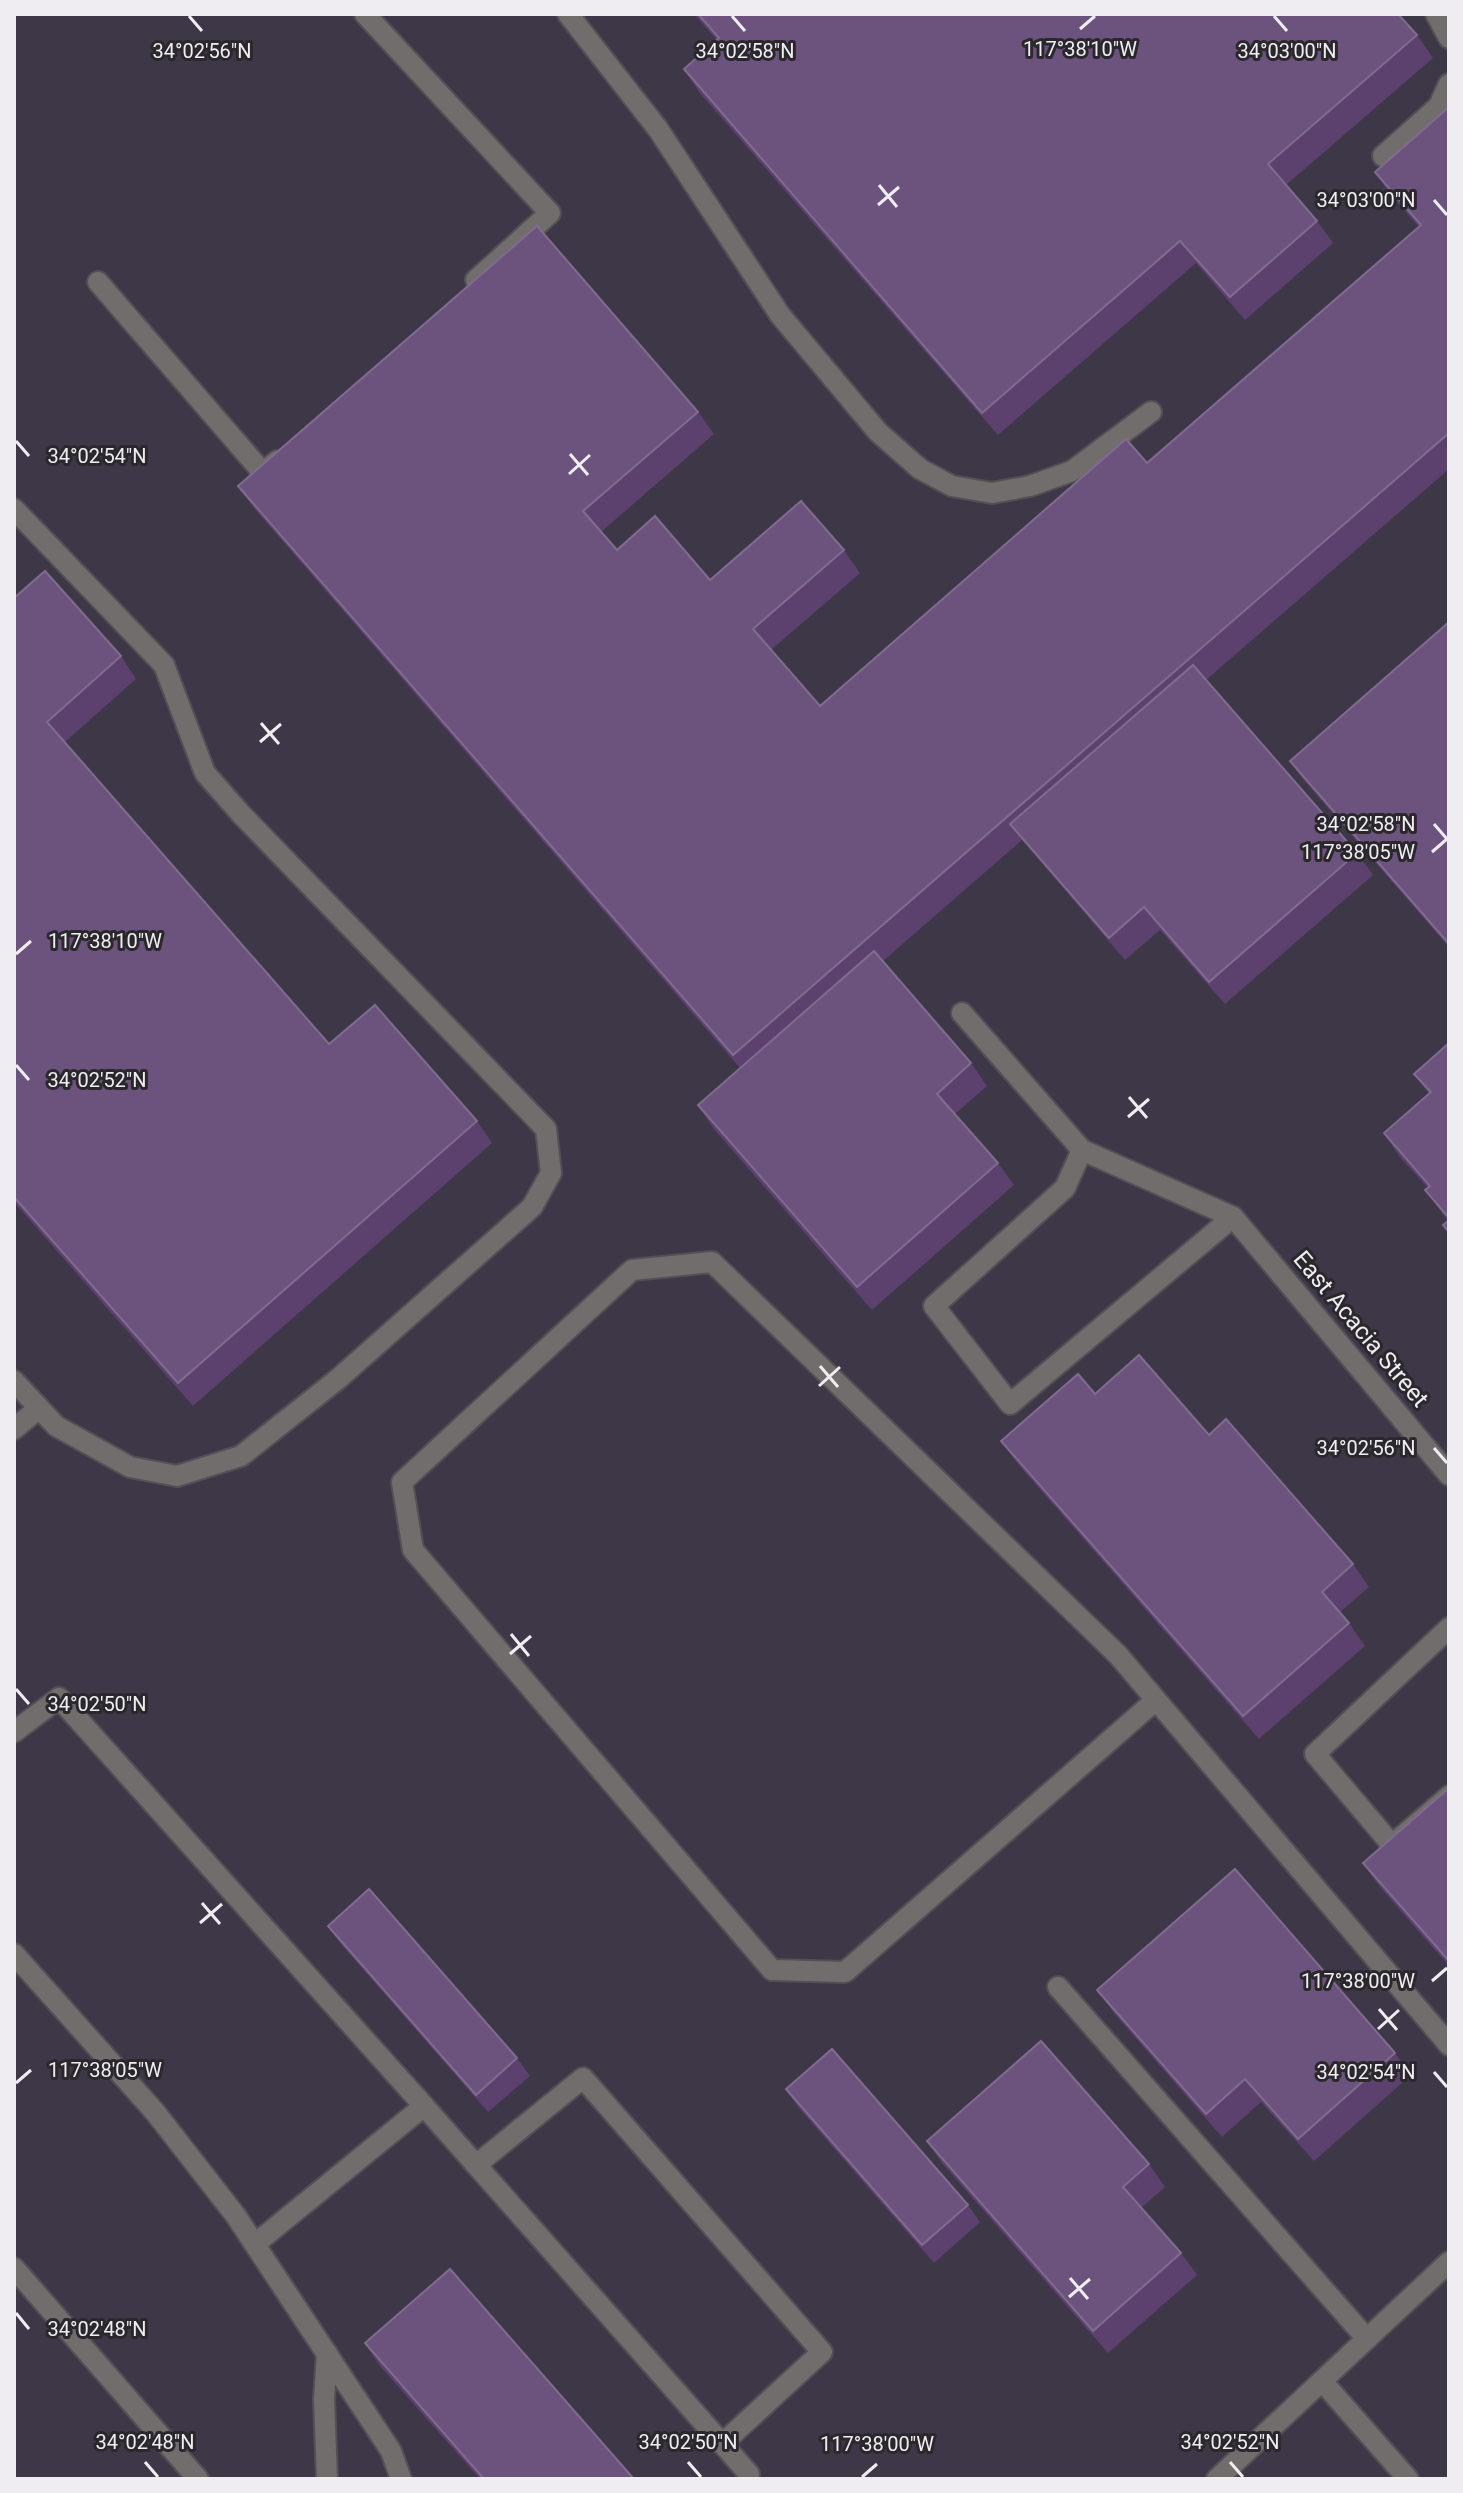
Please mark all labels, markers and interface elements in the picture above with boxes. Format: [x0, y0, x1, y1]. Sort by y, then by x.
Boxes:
text: 117°38'10"W [1023, 37, 1137, 61]
text: 34°02'56"N [152, 39, 252, 63]
text: 34°02'58"N [695, 39, 795, 63]
text: 34°03'00"N [1237, 39, 1337, 63]
text: 34°03'00"N [1316, 188, 1416, 212]
text: 34°02'54"N [47, 444, 147, 468]
text: 34°02'58"N [1316, 812, 1416, 836]
text: 117°38'05"W [1301, 840, 1415, 864]
text: 117°38'10"W [48, 929, 162, 953]
text: 34°02'52"N [47, 1068, 147, 1092]
street label: East Acacia Street [1288, 1245, 1434, 1413]
text: 34°02'56"N [1316, 1436, 1416, 1460]
text: 34°02'50"N [47, 1692, 147, 1716]
text: 117°38'00"W [1301, 1969, 1415, 1993]
text: 117°38'05"W [48, 2058, 162, 2082]
text: 34°02'54"N [1316, 2060, 1416, 2084]
text: 34°02'48"N [47, 2317, 147, 2341]
text: 34°02'48"N [95, 2430, 195, 2454]
text: 34°02'50"N [638, 2430, 738, 2454]
text: 34°02'52"N [1180, 2430, 1280, 2454]
text: 117°38'00"W [820, 2432, 934, 2456]

